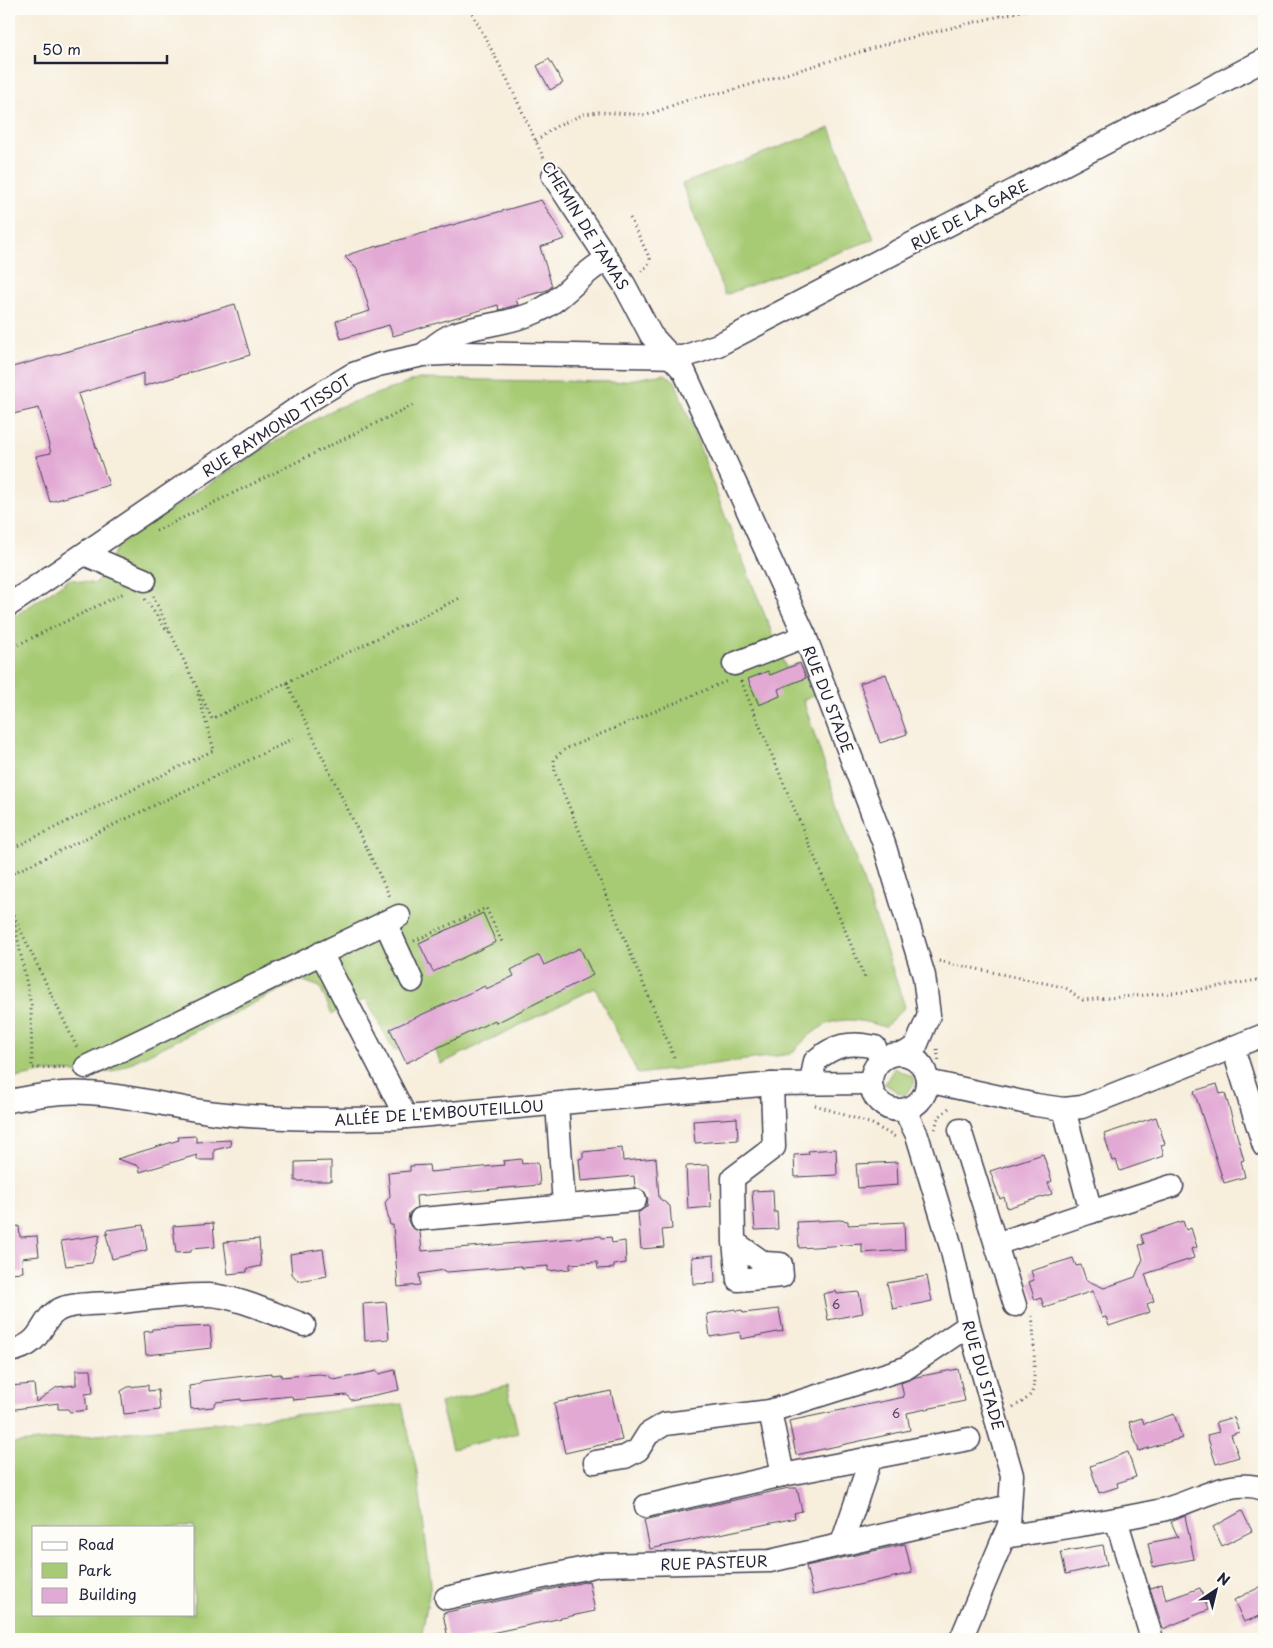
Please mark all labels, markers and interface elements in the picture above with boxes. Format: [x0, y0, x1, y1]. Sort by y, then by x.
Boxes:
scale bar [35, 32, 168, 64]
text: 50 m [42, 37, 81, 60]
street label: CHEMIN DE TAMAS [537, 156, 635, 294]
street label: RUE DE LA GARE [906, 173, 1032, 255]
street label: RUE RAYMOND TISSOT [197, 368, 356, 482]
street label: RUE DU STADE [798, 642, 860, 756]
street label: ALLÉE DE L'EMBOUTEILLOU [334, 1093, 544, 1131]
house number: 6 [832, 1295, 840, 1313]
street label: RUE DU STADE [957, 1317, 1011, 1433]
house number: 6 [892, 1404, 900, 1422]
legend [32, 1526, 195, 1616]
text: Road [78, 1532, 114, 1555]
street label: RUE PASTEUR [660, 1549, 768, 1575]
text: Park [78, 1558, 112, 1581]
north arrow [1190, 1566, 1240, 1616]
text: N [1213, 1567, 1234, 1591]
text: Building [78, 1582, 137, 1605]

